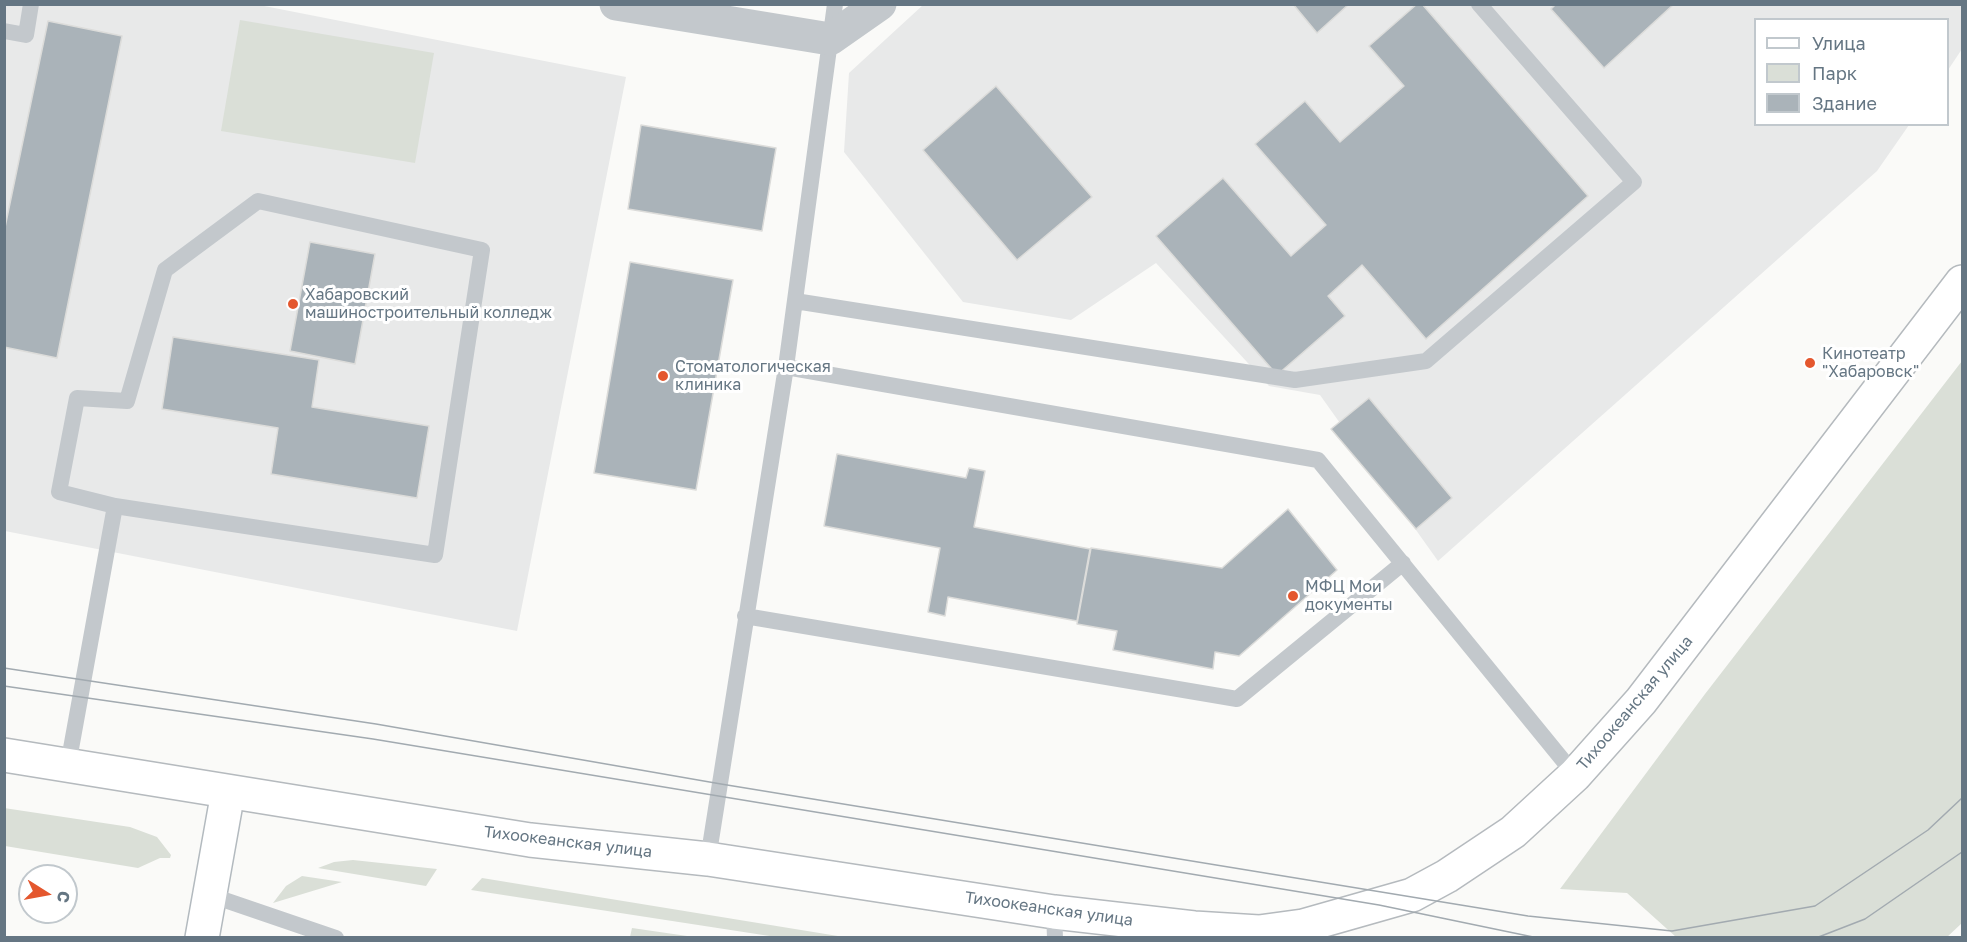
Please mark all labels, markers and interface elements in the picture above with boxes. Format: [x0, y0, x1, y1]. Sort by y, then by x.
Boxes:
legend [1754, 18, 1949, 126]
text: Улица [1812, 32, 1866, 54]
text: Парк [1812, 62, 1857, 84]
text: Здание [1812, 92, 1877, 114]
place label: Хабаровский машиностроительный колледж [305, 285, 552, 323]
marker: Хабаровский машиностроительный колледж [286, 297, 300, 311]
place label: Кинотеатр "Хабаровск" [1822, 344, 1919, 382]
marker: Кинотеатр "Хабаровск" [1803, 356, 1817, 370]
place label: Стоматологическая клиника [675, 357, 831, 395]
marker: Стоматологическая клиника [656, 369, 670, 383]
place label: МФЦ Мои документы [1305, 577, 1393, 615]
marker: МФЦ Мои документы [1286, 589, 1300, 603]
street label: Тихоокеанская улица [1573, 632, 1697, 774]
street label: Тихоокеанская улица [483, 822, 653, 862]
north arrow [18, 864, 78, 924]
street label: Тихоокеанская улица [964, 888, 1134, 930]
text: С [53, 890, 75, 905]

